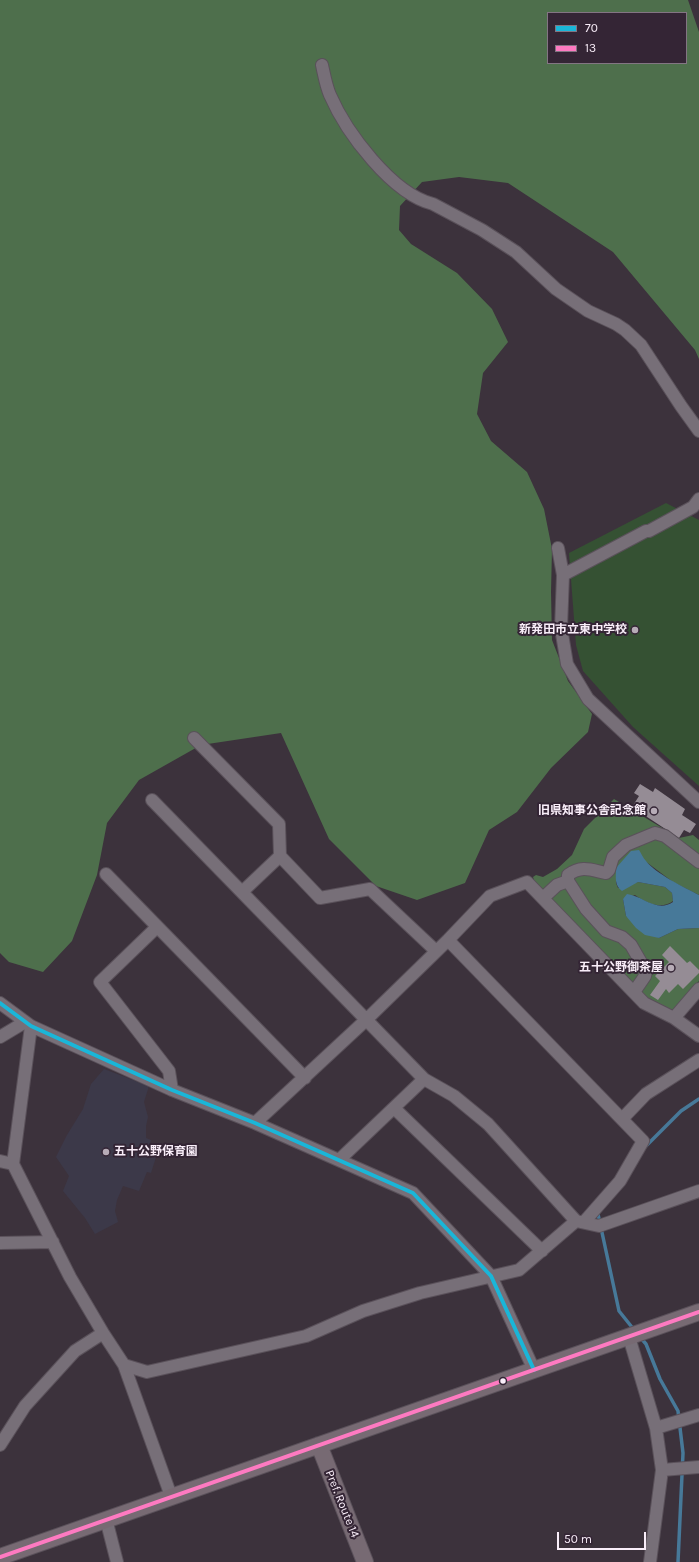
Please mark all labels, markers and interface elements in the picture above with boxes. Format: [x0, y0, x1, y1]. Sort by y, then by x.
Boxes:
legend [547, 12, 687, 64]
text: 70 [585, 21, 598, 35]
text: 13 [585, 41, 596, 55]
place label: 新発田市立東中学校 [519, 623, 627, 637]
marker: 新発田市立東中学校 [630, 625, 640, 635]
place label: 旧県知事公舎記念館 [538, 804, 646, 818]
marker: 旧県知事公舎記念館 [649, 806, 659, 816]
place label: 五十公野御茶屋 [579, 961, 663, 975]
marker: 五十公野御茶屋 [666, 963, 676, 973]
place label: 五十公野保育園 [114, 1145, 198, 1159]
marker: 五十公野保育園 [101, 1147, 111, 1157]
unlabelled marker [498, 1376, 508, 1386]
street label: Pref. Route 14 [322, 1468, 362, 1540]
scale bar [559, 1524, 648, 1550]
text: 50 m [564, 1532, 592, 1546]

